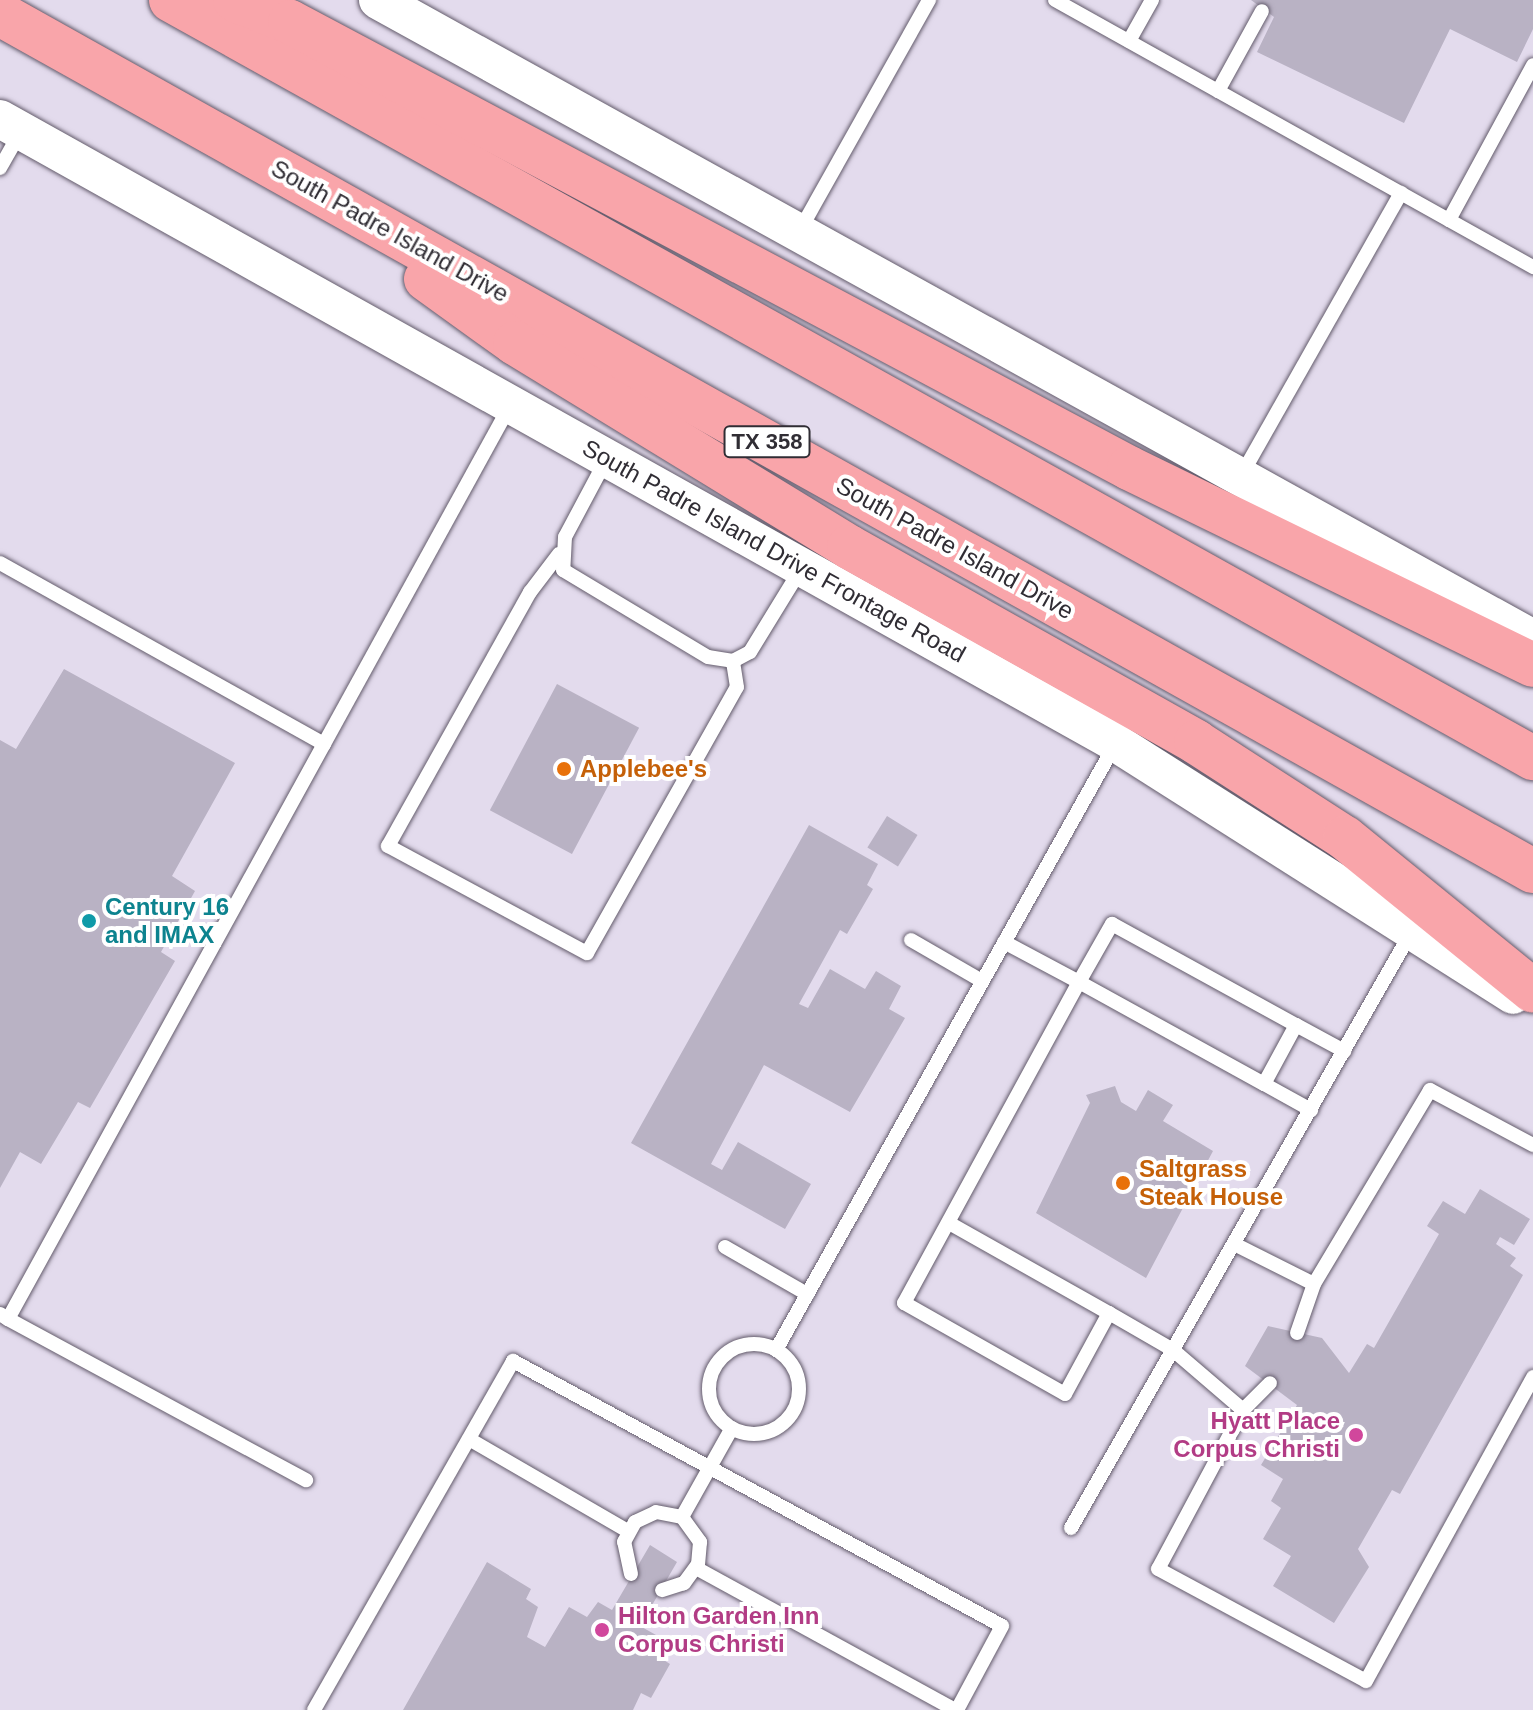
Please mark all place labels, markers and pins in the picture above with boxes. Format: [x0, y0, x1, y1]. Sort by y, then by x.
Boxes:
place label: Applebee's [580, 755, 707, 783]
marker: Applebee's [555, 760, 573, 778]
place label: Century 16 and IMAX [105, 893, 229, 949]
marker: Century 16 and IMAX [80, 912, 98, 930]
place label: Saltgrass Steak House [1139, 1155, 1283, 1211]
marker: Saltgrass Steak House [1114, 1174, 1132, 1192]
place label: Hyatt Place Corpus Christi [1173, 1407, 1340, 1463]
marker: Hyatt Place Corpus Christi [1347, 1426, 1365, 1444]
place label: Hilton Garden Inn Corpus Christi [618, 1602, 819, 1658]
marker: Hilton Garden Inn Corpus Christi [593, 1621, 611, 1639]

